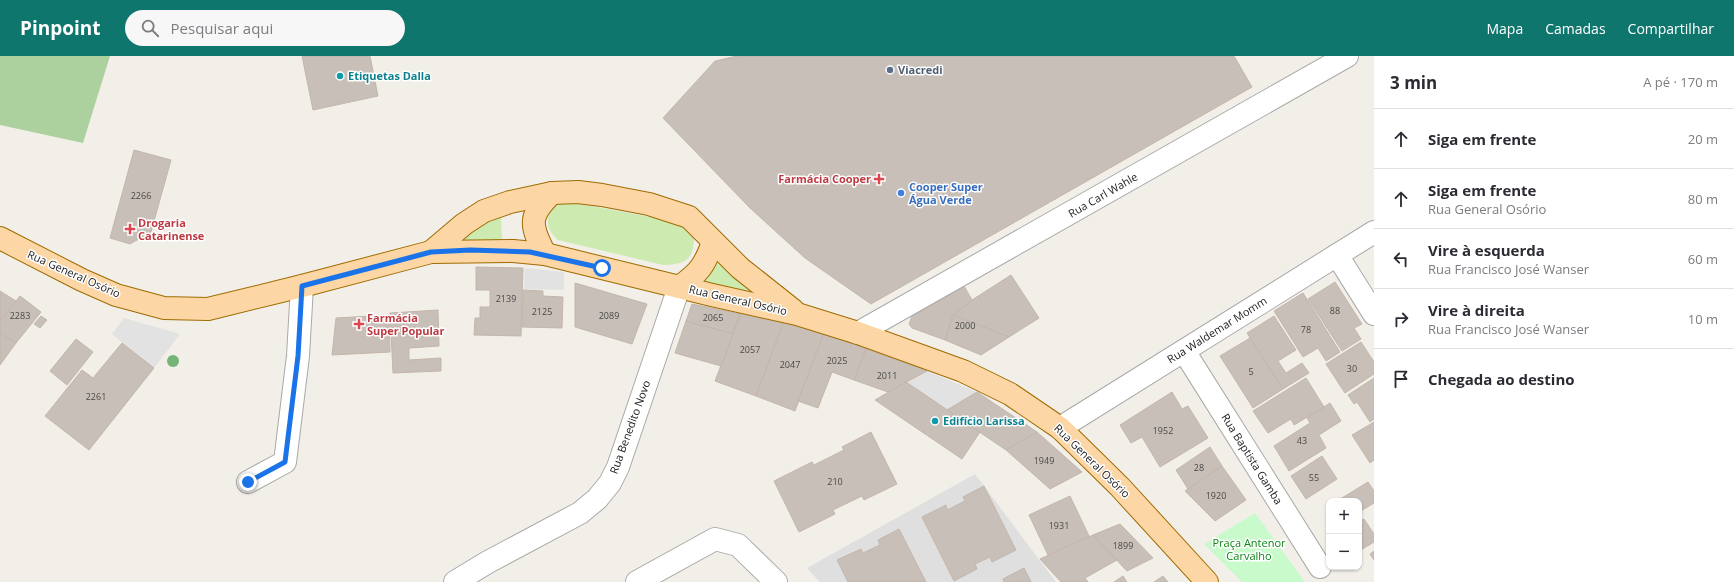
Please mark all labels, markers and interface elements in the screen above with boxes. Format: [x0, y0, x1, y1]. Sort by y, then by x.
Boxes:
search box [125, 10, 405, 46]
text: Pinpoint [20, 15, 101, 41]
icon: search [139, 17, 161, 39]
text: Pesquisar aqui [171, 18, 273, 38]
text: Mapa [1487, 19, 1523, 38]
text: Camadas [1545, 19, 1606, 38]
text: Compartilhar [1628, 19, 1714, 38]
place label: Viacredi [898, 62, 943, 77]
marker: Viacredi [885, 65, 895, 75]
place label: Etiquetas Dalla [348, 68, 431, 83]
marker: Etiquetas Dalla [335, 71, 345, 81]
text: 3 min [1390, 71, 1437, 94]
text: A pé · 170 m [1643, 73, 1718, 91]
icon: ahead [1390, 128, 1412, 150]
text: Siga em frente [1428, 129, 1536, 149]
text: 20 m [1688, 130, 1718, 148]
street label: Rua Carl Wahle [1065, 169, 1140, 220]
place label: Farmácia Cooper [778, 171, 871, 186]
marker: Farmácia Cooper [874, 174, 884, 184]
place label: Cooper Super Água Verde [909, 179, 983, 207]
text: Siga em frente [1428, 180, 1536, 200]
marker: Cooper Super Água Verde [896, 188, 906, 198]
icon: ahead [1390, 188, 1412, 210]
house number: 2266 [131, 189, 151, 202]
text: 80 m [1688, 190, 1718, 208]
text: Rua General Osório [1428, 200, 1546, 218]
place label: Drogaria Catarinense [138, 215, 205, 243]
marker: Drogaria Catarinense [125, 224, 135, 234]
text: Vire à esquerda [1428, 240, 1545, 260]
street label: Rua General Osório [25, 246, 123, 301]
icon: left [1390, 248, 1412, 270]
text: 60 m [1688, 250, 1718, 268]
route start [593, 259, 611, 277]
text: Rua Francisco José Wanser [1428, 260, 1589, 278]
street label: Rua General Osório [688, 281, 789, 318]
house number: 2139 [496, 292, 516, 305]
street label: Rua Waldemar Momm [1164, 293, 1269, 366]
text: Vire à direita [1428, 300, 1525, 320]
house number: 88 [1330, 304, 1340, 317]
house number: 2125 [532, 305, 552, 318]
icon: right [1390, 308, 1412, 330]
house number: 2283 [10, 309, 30, 322]
house number: 2089 [599, 309, 619, 322]
place label: Farmácia Super Popular [367, 310, 445, 338]
text: 10 m [1688, 310, 1718, 328]
house number: 2065 [703, 311, 723, 324]
marker: Farmácia Super Popular [354, 319, 364, 329]
house number: 2000 [955, 319, 975, 332]
text: Rua Francisco José Wanser [1428, 320, 1589, 338]
house number: 78 [1301, 323, 1311, 336]
house number: 2057 [740, 343, 760, 356]
house number: 2025 [827, 354, 847, 367]
house number: 2047 [780, 358, 800, 371]
house number: 30 [1347, 362, 1357, 375]
house number: 5 [1248, 365, 1254, 378]
icon: arrive [1390, 368, 1412, 390]
house number: 2011 [877, 369, 897, 382]
text: Chegada ao destino [1428, 369, 1575, 389]
street label: Rua Benedito Novo [606, 378, 654, 476]
house number: 2261 [86, 390, 106, 403]
street label: Rua Baptista Gamba [1218, 410, 1286, 507]
place label: Edifício Larissa [943, 413, 1025, 428]
marker: Edifício Larissa [930, 416, 940, 426]
street label: Rua General Osório [1051, 420, 1134, 501]
house number: 1952 [1153, 424, 1173, 437]
house number: 43 [1297, 434, 1307, 447]
house number: 1949 [1034, 454, 1054, 467]
house number: 28 [1194, 461, 1204, 474]
house number: 55 [1309, 471, 1319, 484]
route end [239, 473, 257, 491]
house number: 210 [827, 475, 843, 488]
house number: 1920 [1206, 489, 1226, 502]
map controls [1326, 498, 1362, 570]
button: + [1326, 498, 1362, 534]
house number: 1931 [1049, 519, 1069, 532]
button: − [1326, 534, 1362, 570]
park label: Praça Antenor Carvalho [1212, 535, 1286, 563]
house number: 1899 [1113, 539, 1133, 552]

